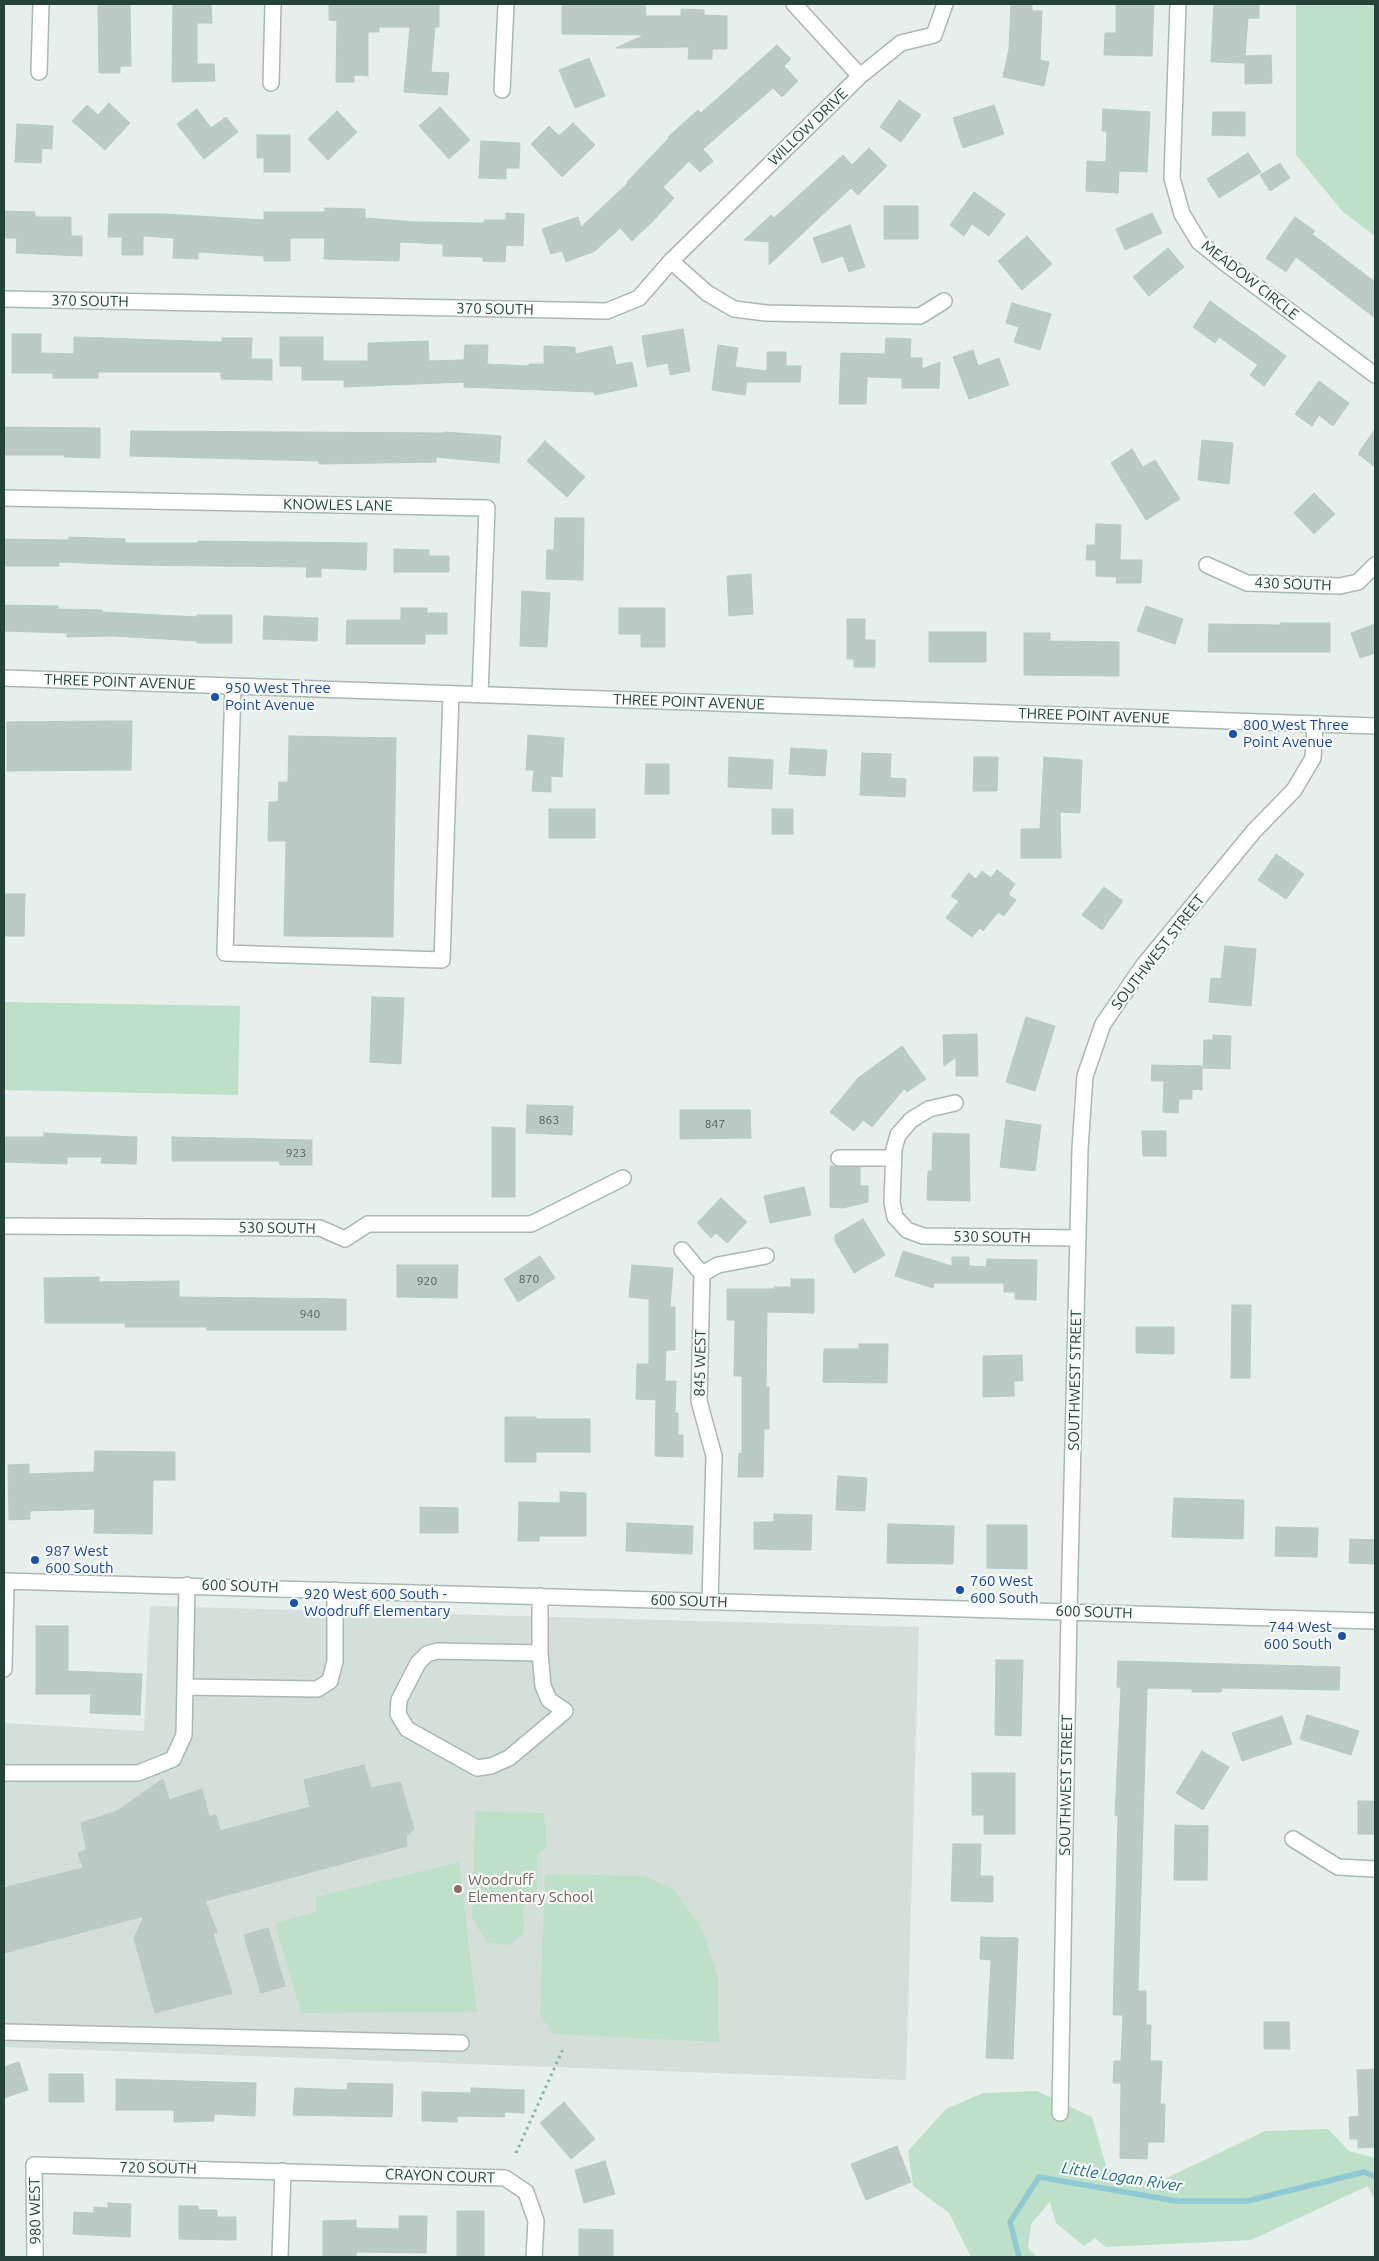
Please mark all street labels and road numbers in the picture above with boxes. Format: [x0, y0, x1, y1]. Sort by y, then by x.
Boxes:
street label: WILLOW DRIVE [765, 85, 851, 169]
street label: MEADOW CIRCLE [1198, 236, 1302, 324]
street label: 370 SOUTH [51, 291, 129, 311]
street label: 370 SOUTH [456, 299, 534, 319]
street label: KNOWLES LANE [283, 495, 393, 515]
street label: 430 SOUTH [1254, 574, 1332, 594]
street label: THREE POINT AVENUE [44, 670, 196, 694]
street label: THREE POINT AVENUE [613, 690, 765, 714]
street label: THREE POINT AVENUE [1018, 704, 1170, 728]
street label: SOUTHWEST STREET [1107, 891, 1209, 1013]
street label: 530 SOUTH [238, 1218, 316, 1238]
street label: 530 SOUTH [953, 1227, 1031, 1247]
street label: SOUTHWEST STREET [1065, 1309, 1085, 1451]
street label: 845 WEST [690, 1329, 710, 1397]
street label: 600 SOUTH [201, 1576, 279, 1596]
street label: 600 SOUTH [650, 1591, 728, 1611]
street label: 600 SOUTH [1055, 1602, 1133, 1622]
street label: SOUTHWEST STREET [1056, 1714, 1076, 1856]
street label: 720 SOUTH [119, 2158, 197, 2178]
street label: CRAYON COURT [385, 2165, 495, 2187]
street label: 980 WEST [25, 2177, 45, 2245]

